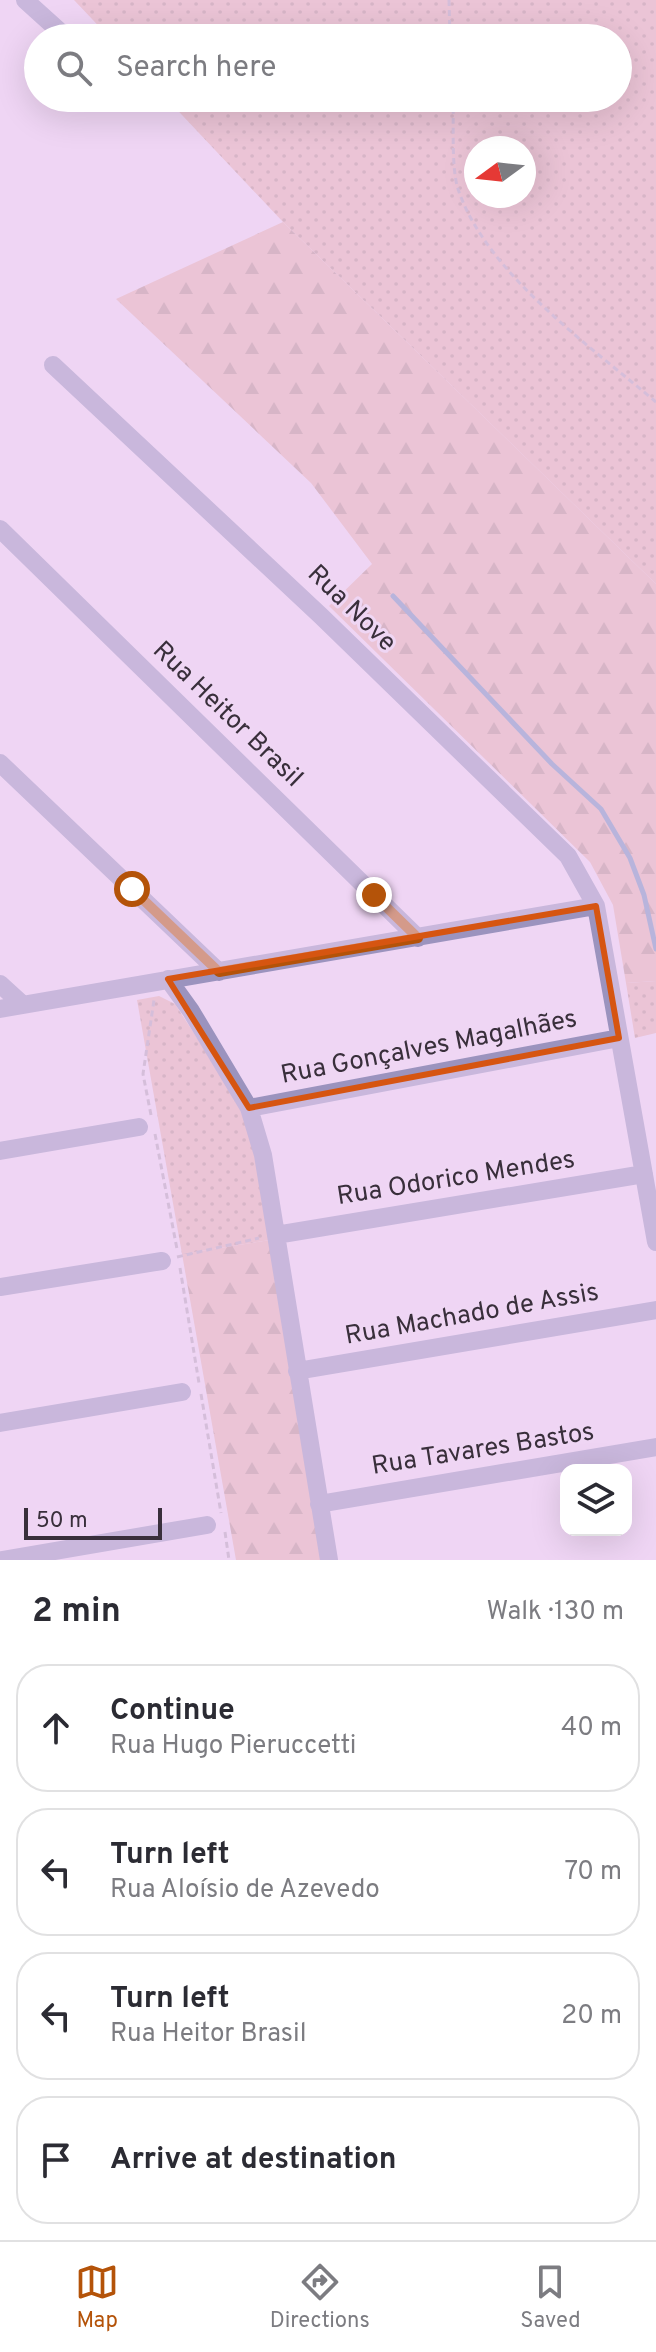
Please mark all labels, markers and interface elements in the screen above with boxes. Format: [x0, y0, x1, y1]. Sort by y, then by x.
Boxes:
search box [24, 24, 632, 112]
icon: search [52, 46, 96, 90]
text: Search here [116, 50, 276, 87]
north arrow [464, 136, 536, 208]
street label: Rua Nove [299, 558, 403, 660]
street label: Rua Heitor Brasil [145, 635, 309, 795]
route start [114, 871, 150, 907]
route end [356, 877, 392, 913]
street label: Rua Gonçalves Magalhães [278, 1003, 580, 1093]
street label: Rua Odorico Mendes [335, 1144, 577, 1214]
street label: Rua Machado de Assis [343, 1276, 601, 1354]
street label: Rua Tavares Bastos [369, 1416, 597, 1484]
map controls [560, 1464, 632, 1536]
button: layers [560, 1464, 632, 1536]
scale bar [24, 1504, 162, 1540]
text: 50 m [36, 1508, 88, 1535]
text: 2 min [32, 1591, 121, 1634]
text: Walk · 130 m [486, 1596, 624, 1629]
text: Continue [110, 1693, 235, 1730]
icon: ahead [34, 1706, 78, 1750]
text: 40 m [561, 1712, 622, 1745]
text: Rua Hugo Pieruccetti [110, 1730, 356, 1763]
text: Turn left [110, 1837, 230, 1874]
icon: left [34, 1850, 78, 1894]
text: 70 m [564, 1856, 622, 1889]
text: Rua Aloísio de Azevedo [110, 1874, 380, 1907]
text: Turn left [110, 1981, 230, 2018]
icon: left [34, 1994, 78, 2038]
text: 20 m [561, 2000, 622, 2033]
text: Rua Heitor Brasil [110, 2018, 306, 2051]
icon: arrive [34, 2138, 78, 2182]
text: Arrive at destination [110, 2142, 396, 2179]
tab: Map [75, 2260, 119, 2335]
tab: Directions [270, 2260, 370, 2335]
tab: Saved [520, 2260, 581, 2335]

